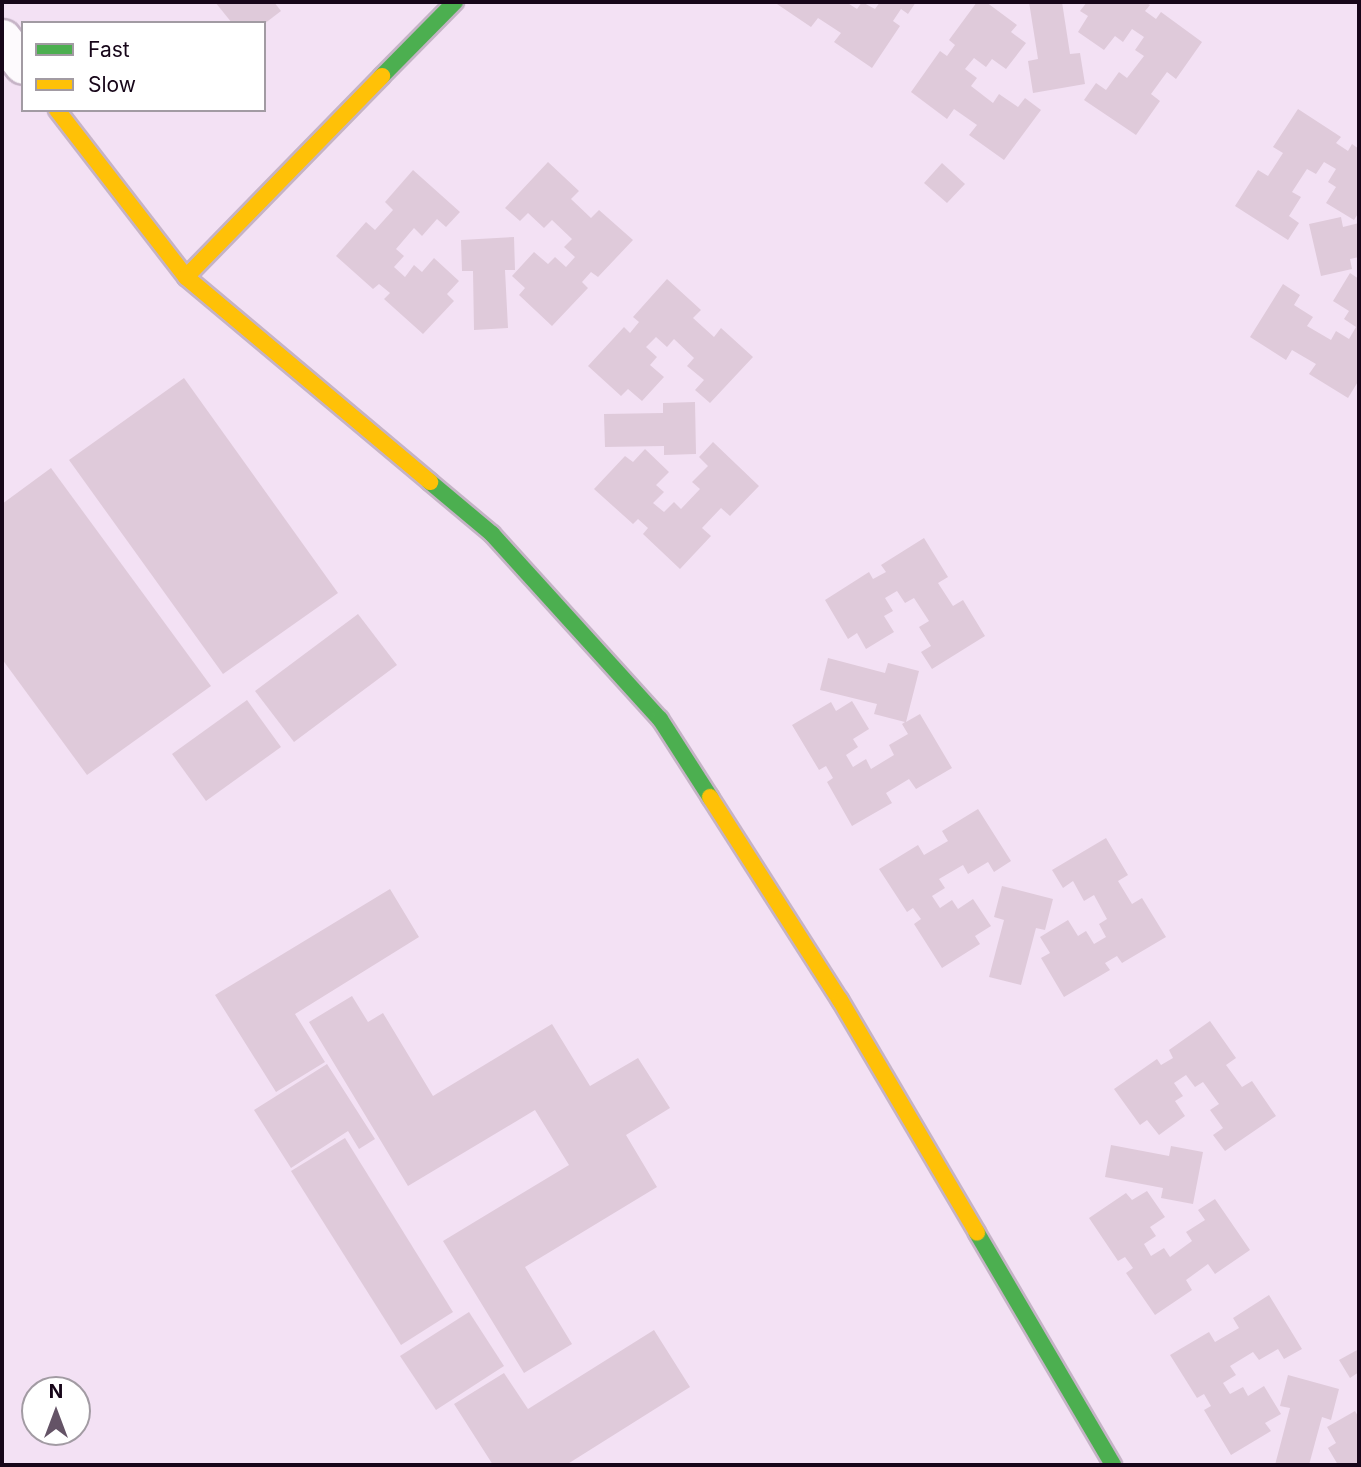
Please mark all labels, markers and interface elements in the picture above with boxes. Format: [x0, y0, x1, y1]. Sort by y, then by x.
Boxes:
legend [21, 21, 266, 112]
text: Fast [88, 37, 130, 62]
text: Slow [88, 72, 136, 97]
north arrow [21, 1376, 91, 1446]
text: N [49, 1380, 63, 1403]

